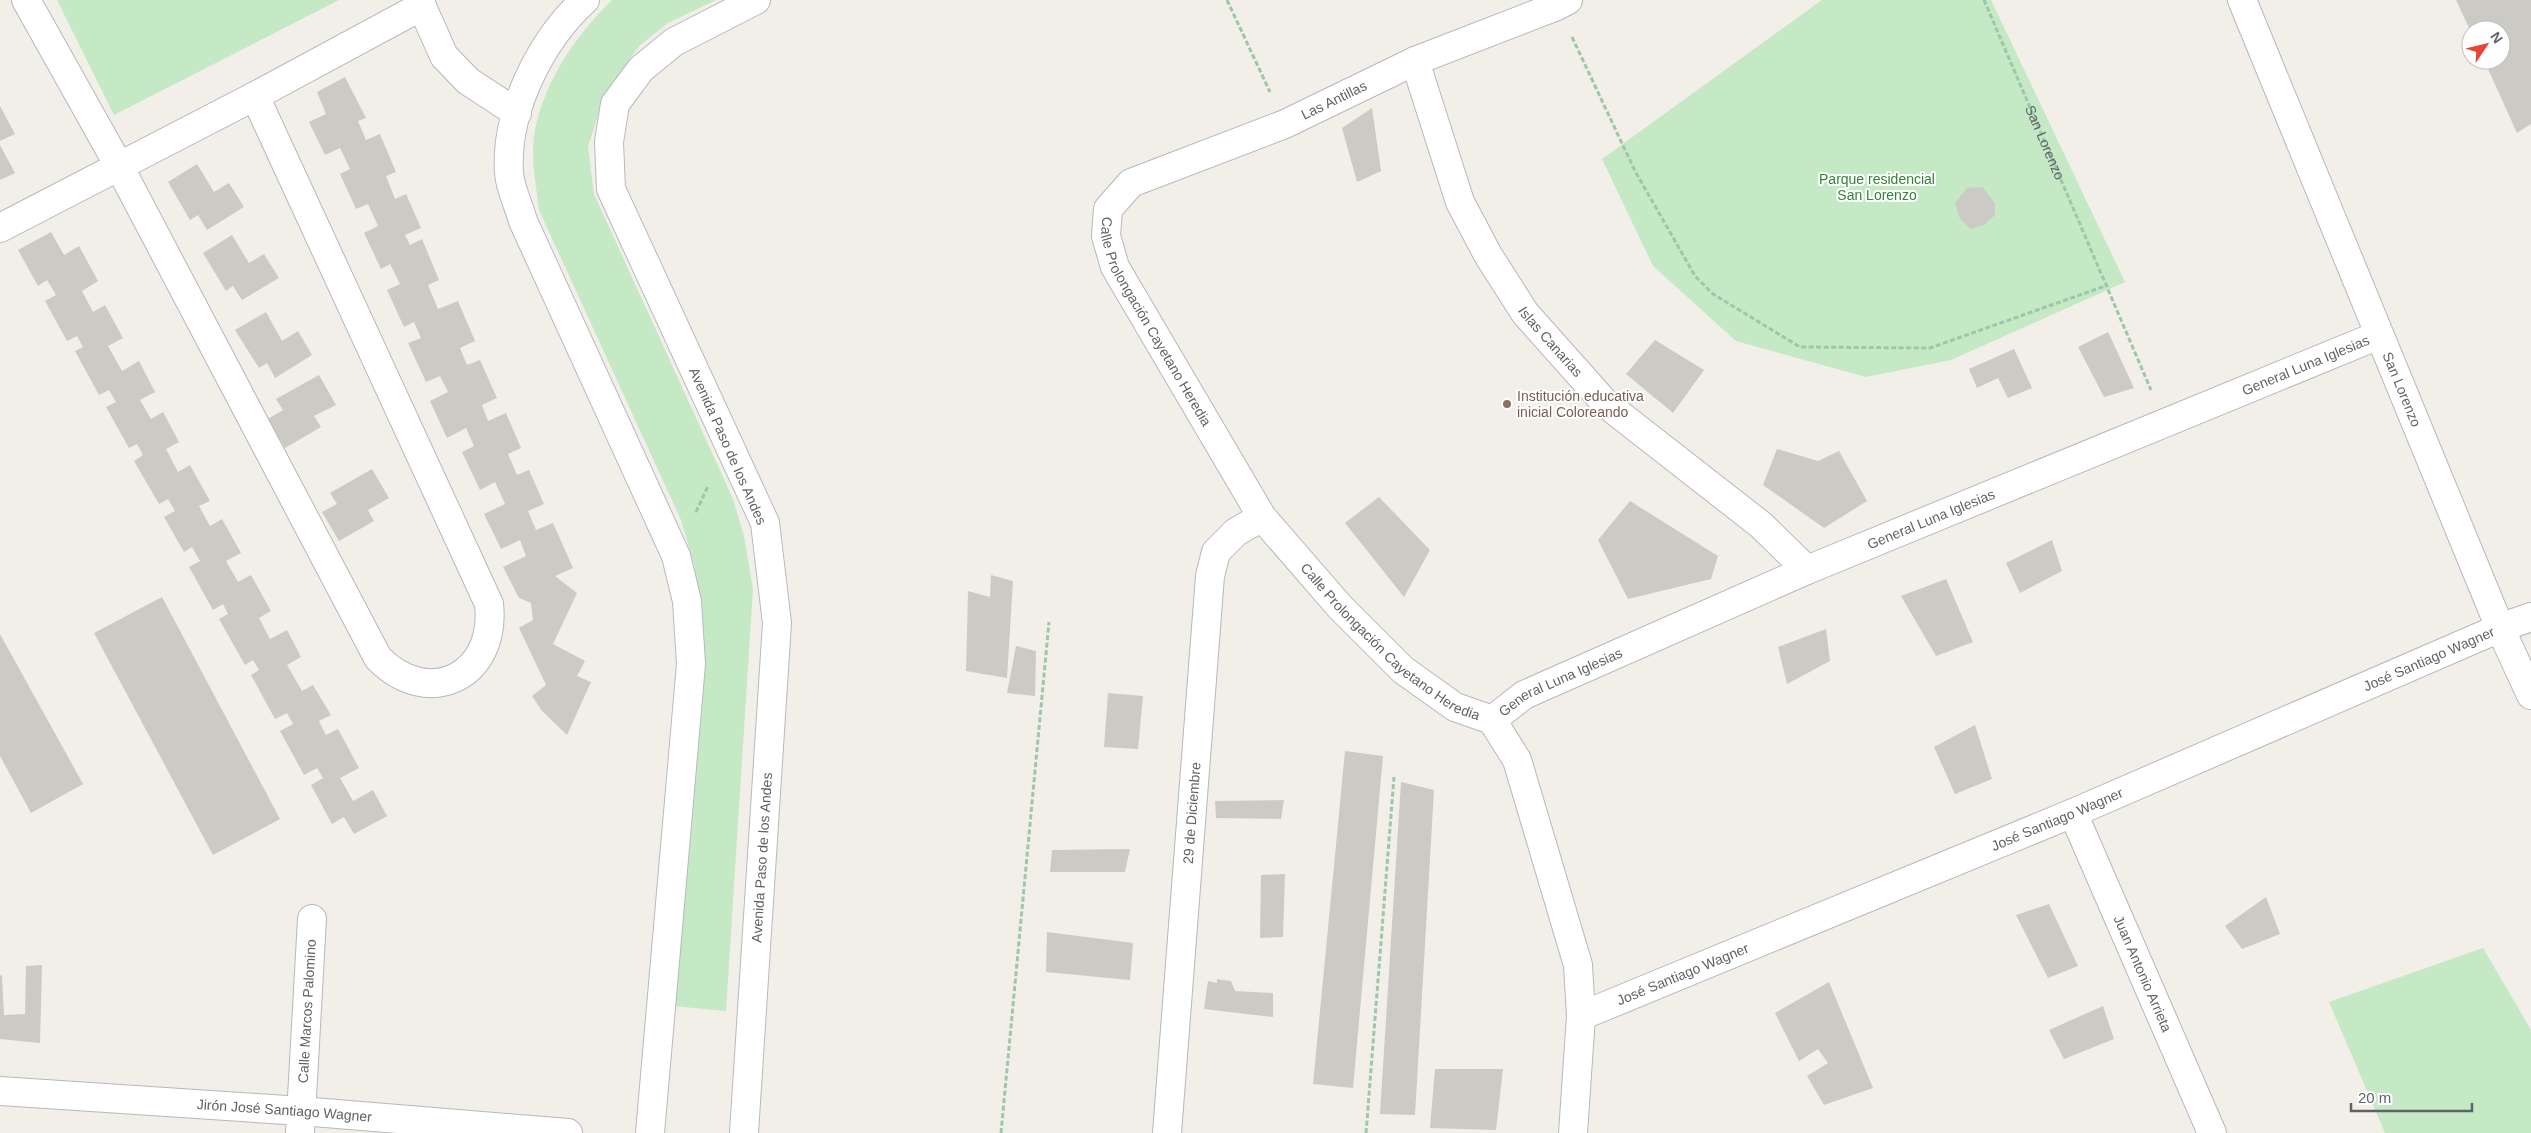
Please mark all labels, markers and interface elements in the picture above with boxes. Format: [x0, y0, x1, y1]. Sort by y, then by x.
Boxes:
north arrow [2461, 20, 2511, 70]
text: N [2487, 29, 2506, 46]
street label: Las Antillas [1299, 77, 1369, 123]
street label: San Lorenzo [2022, 103, 2068, 182]
park label: Parque residencial San Lorenzo [1819, 171, 1935, 203]
street label: Calle Prolongación Cayetano Heredia [1098, 216, 1215, 429]
street label: Islas Canarias [1515, 304, 1586, 380]
street label: General Luna Iglesias [2239, 332, 2372, 398]
street label: San Lorenzo [2379, 350, 2425, 429]
street label: Avenida Paso de los Andes [686, 365, 770, 527]
place label: Institución educativa inicial Coloreando [1517, 388, 1644, 420]
marker: Institución educativa inicial Coloreando [1501, 398, 1513, 410]
street label: General Luna Iglesias [1865, 486, 1997, 552]
street label: Calle Prolongación Cayetano Heredia [1298, 560, 1482, 723]
street label: José Santiago Wagner [2361, 623, 2497, 694]
street label: General Luna Iglesias [1496, 645, 1625, 720]
street label: 29 de Diciembre [1180, 761, 1204, 864]
street label: Avenida Paso de los Andes [748, 772, 775, 943]
street label: José Santiago Wagner [1989, 784, 2125, 854]
street label: Juan Antonio Arrieta [2110, 913, 2175, 1034]
street label: Calle Marcos Palomino [295, 939, 319, 1084]
street label: José Santiago Wagner [1614, 940, 1751, 1008]
scale bar [2351, 1080, 2472, 1112]
text: 20 m [2358, 1089, 2391, 1106]
street label: Jirón José Santiago Wagner [196, 1096, 373, 1125]

